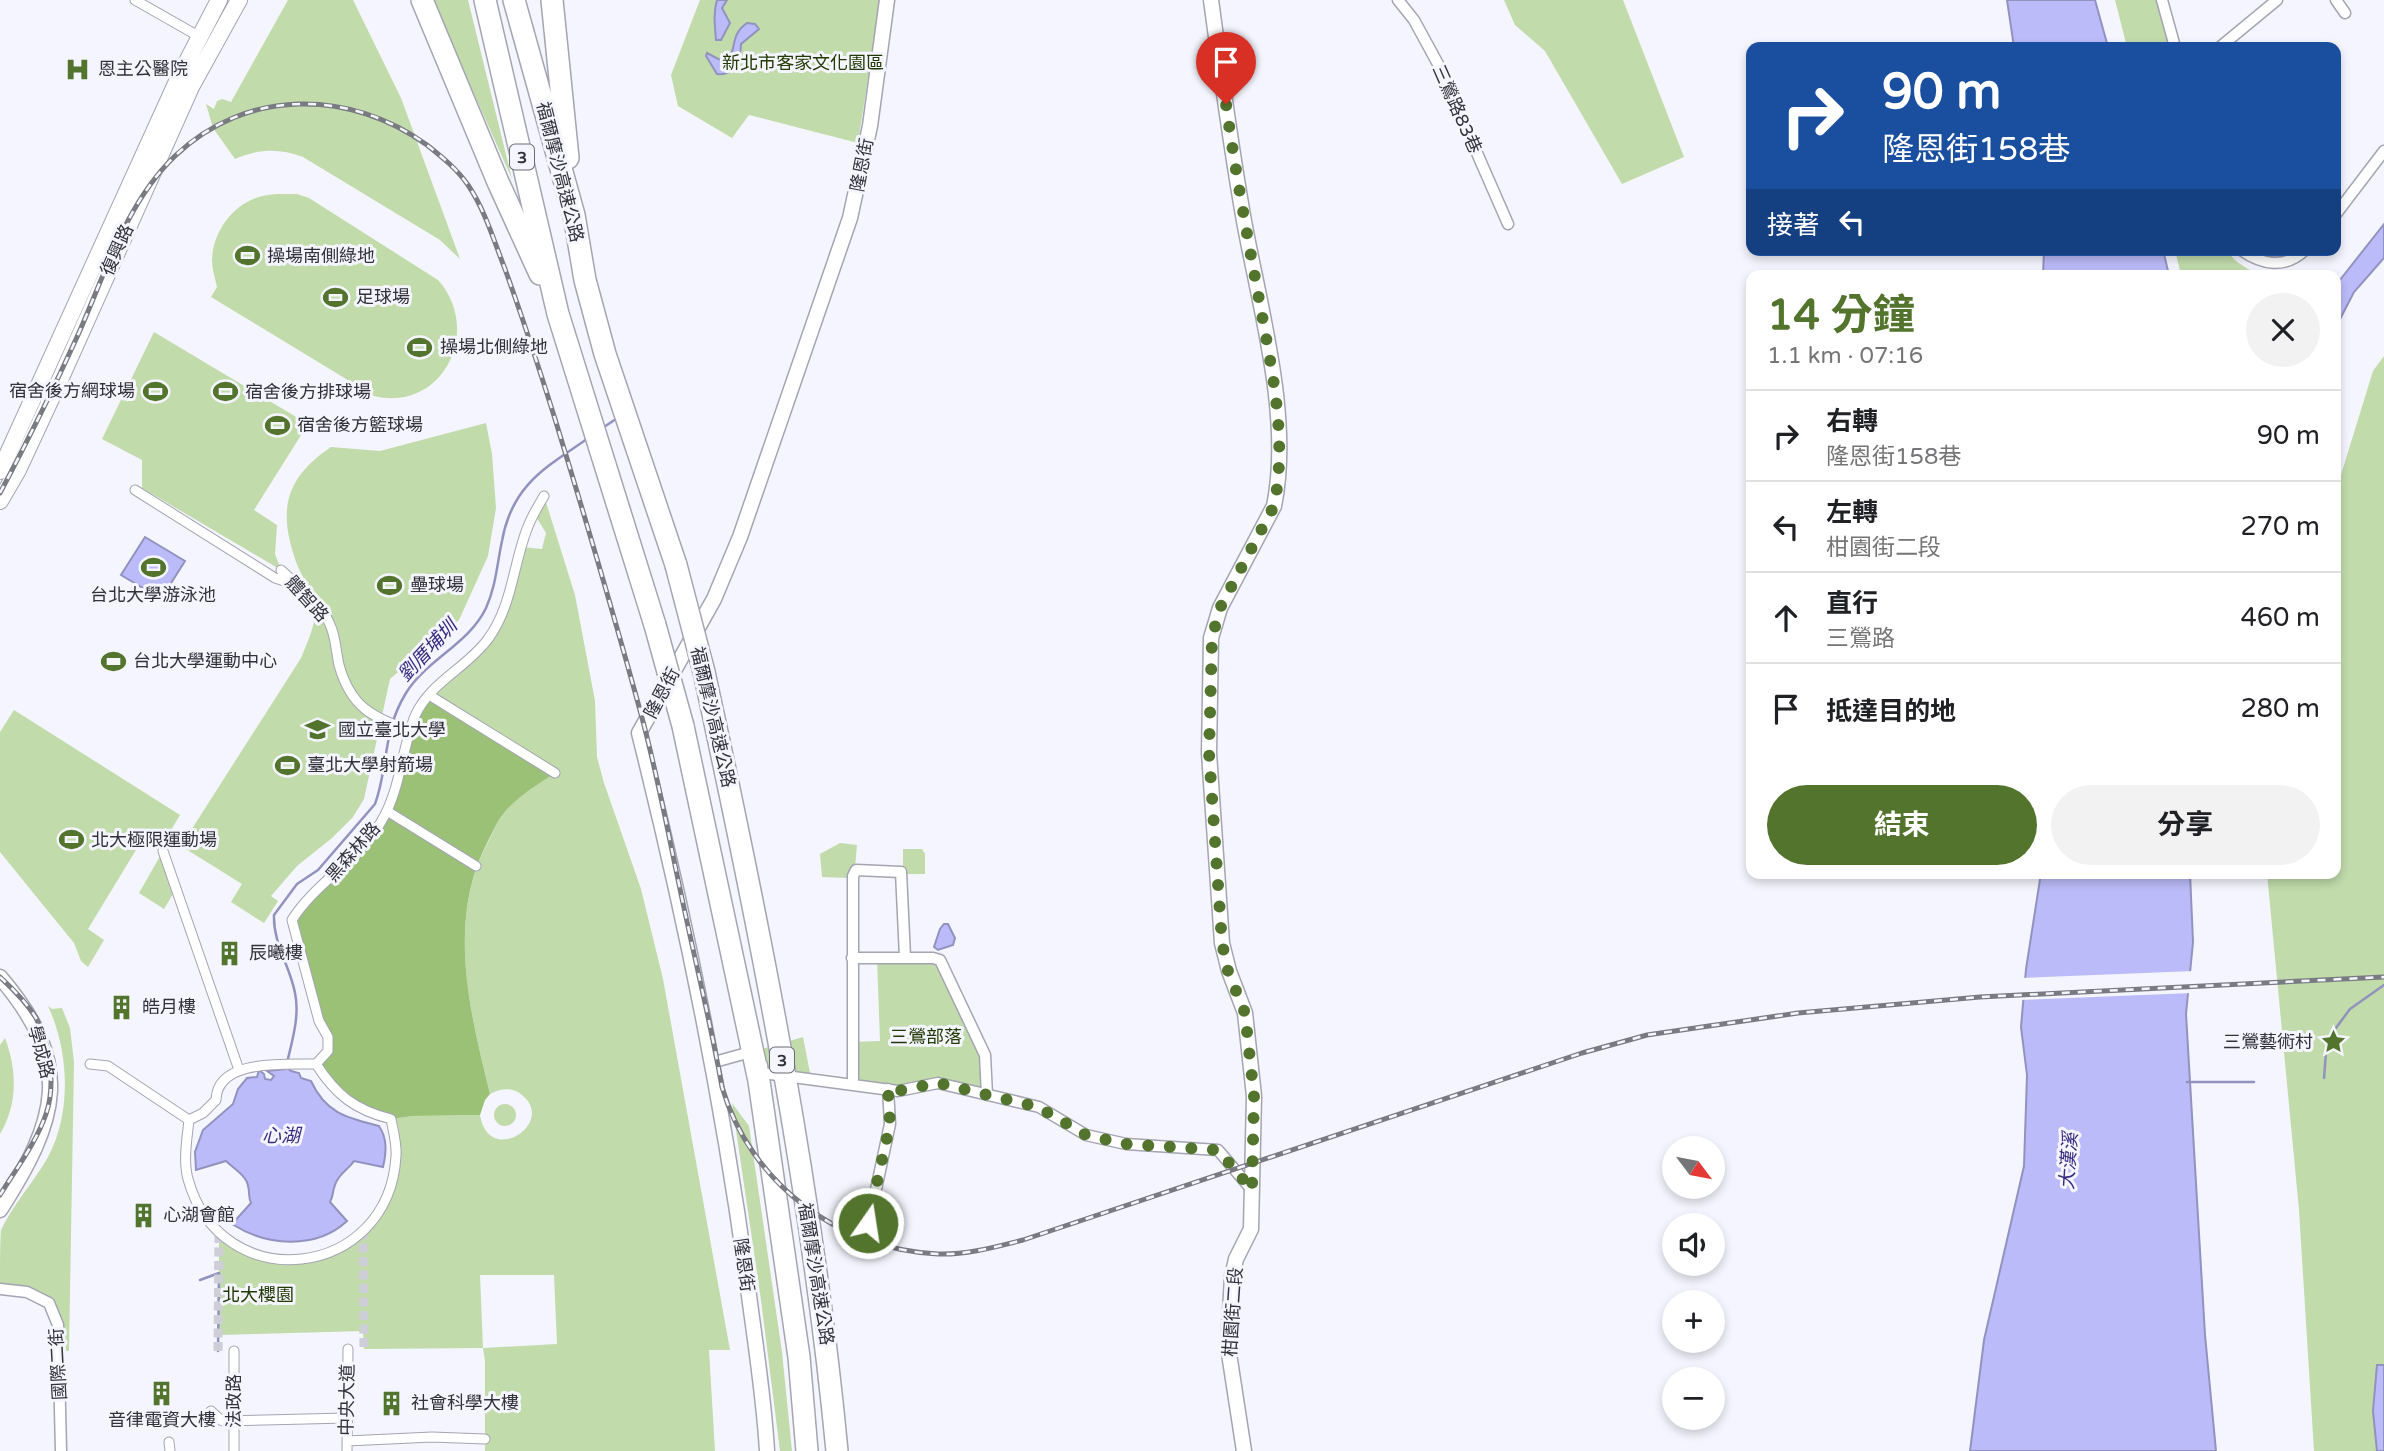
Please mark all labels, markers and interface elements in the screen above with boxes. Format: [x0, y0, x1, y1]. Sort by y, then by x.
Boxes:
pin [1196, 32, 1256, 104]
icon: arrive [1207, 43, 1245, 81]
park label: 新北市客家文化園區 [722, 52, 884, 74]
hospital icon: 恩主公醫院 [64, 55, 92, 83]
place label: 恩主公醫院 [98, 58, 188, 80]
street label: 三鶯路83巷 [1428, 61, 1486, 157]
text: 90 m [1882, 63, 2001, 122]
icon: right [1767, 70, 1858, 161]
street label: 福爾摩沙高速公路 [532, 99, 588, 245]
text: 隆恩街158巷 [1882, 131, 2070, 169]
street label: 隆恩街 [846, 136, 878, 194]
road number: 3 [510, 144, 534, 169]
icon: left [1833, 203, 1871, 241]
text: 接著 [1767, 210, 1819, 241]
street label: 復興路 [96, 221, 138, 279]
sports icon: 操場南側綠地 [233, 242, 261, 270]
place label: 操場南側綠地 [267, 245, 375, 267]
sports icon: 足球場 [322, 283, 350, 311]
place label: 足球場 [356, 286, 410, 308]
text: 14 分鐘 [1767, 290, 1915, 341]
button: close [2246, 293, 2320, 367]
sports icon: 操場北側綠地 [406, 333, 434, 361]
place label: 操場北側綠地 [440, 336, 548, 358]
text: 1.1 km · 07:16 [1767, 342, 1923, 370]
sports icon: 宿舍後方網球場 [141, 377, 169, 405]
sports icon: 宿舍後方排球場 [211, 378, 239, 406]
place label: 宿舍後方網球場 [9, 380, 135, 402]
place label: 宿舍後方排球場 [245, 381, 371, 403]
text: 右轉 [1826, 406, 1878, 437]
sports icon: 宿舍後方籃球場 [263, 411, 291, 439]
place label: 宿舍後方籃球場 [297, 414, 423, 436]
icon: right [1767, 417, 1805, 455]
text: 90 m [2257, 420, 2320, 451]
text: 隆恩街158巷 [1826, 443, 1961, 471]
text: 左轉 [1826, 497, 1878, 528]
icon: left [1767, 508, 1805, 546]
text: 270 m [2240, 511, 2320, 542]
text: 柑園街二段 [1826, 534, 1941, 562]
sports icon: 台北大學游泳池 [139, 554, 167, 582]
sports icon: 壘球場 [376, 571, 404, 599]
street label: 體智路 [281, 572, 333, 626]
place label: 壘球場 [410, 574, 464, 596]
place label: 台北大學游泳池 [90, 584, 216, 606]
text: 直行 [1826, 588, 1878, 619]
icon: ahead [1767, 599, 1805, 637]
text: 460 m [2240, 602, 2320, 633]
water label: 劉厝埔圳 [394, 613, 464, 686]
text: 三鶯路 [1826, 625, 1895, 653]
street label: 福爾摩沙高速公路 [686, 644, 740, 790]
sports icon: 台北大學運動中心 [99, 647, 127, 675]
place label: 台北大學運動中心 [133, 650, 277, 672]
street label: 隆恩街 [640, 664, 684, 722]
icon: arrive [1767, 690, 1805, 728]
text: 280 m [2240, 693, 2320, 724]
text: 抵達目的地 [1826, 696, 1956, 727]
school or university icon: 國立臺北大學 [304, 716, 332, 744]
place label: 國立臺北大學 [338, 719, 446, 741]
sports icon: 臺北大學射箭場 [273, 751, 301, 779]
place label: 臺北大學射箭場 [307, 754, 433, 776]
button: 結束 [1767, 785, 2037, 865]
button: 分享 [2051, 785, 2320, 865]
street label: 黑森林路 [321, 818, 385, 886]
sports icon: 北大極限運動場 [57, 826, 85, 854]
place label: 北大極限運動場 [91, 829, 217, 851]
building icon: 辰曦樓 [215, 939, 243, 967]
place label: 辰曦樓 [249, 942, 303, 964]
building icon: 皓月樓 [108, 993, 136, 1021]
place label: 皓月樓 [142, 996, 196, 1018]
street label: 學成路 [23, 1023, 59, 1081]
park label: 三鶯部落 [890, 1026, 962, 1048]
place icon: 三鶯藝術村 [2319, 1028, 2347, 1056]
place label: 三鶯藝術村 [2223, 1031, 2313, 1053]
road number: 3 [770, 1048, 794, 1072]
water label: 心湖 [262, 1125, 303, 1147]
water label: 大漢溪 [2056, 1129, 2082, 1190]
north arrow [1662, 1136, 1726, 1199]
map controls [1662, 1136, 1725, 1430]
position arrow [831, 1186, 905, 1260]
building icon: 心湖會館 [129, 1201, 157, 1229]
street label: 福爾摩沙高速公路 [794, 1201, 838, 1347]
place label: 心湖會館 [163, 1204, 235, 1226]
button: sound [1662, 1213, 1725, 1276]
street label: 隆恩街 [729, 1237, 759, 1293]
street label: 柑園街二段 [1219, 1266, 1247, 1358]
park label: 北大櫻園 [222, 1284, 294, 1306]
button: + [1662, 1290, 1725, 1353]
street label: 國際二街 [45, 1327, 71, 1401]
street label: 中央大道 [335, 1364, 359, 1436]
button: − [1662, 1367, 1725, 1430]
street label: 法政路 [223, 1374, 245, 1428]
building icon: 音律電資大樓 [148, 1379, 176, 1407]
building icon: 社會科學大樓 [377, 1389, 405, 1417]
place label: 社會科學大樓 [411, 1392, 519, 1414]
place label: 音律電資大樓 [108, 1409, 216, 1431]

